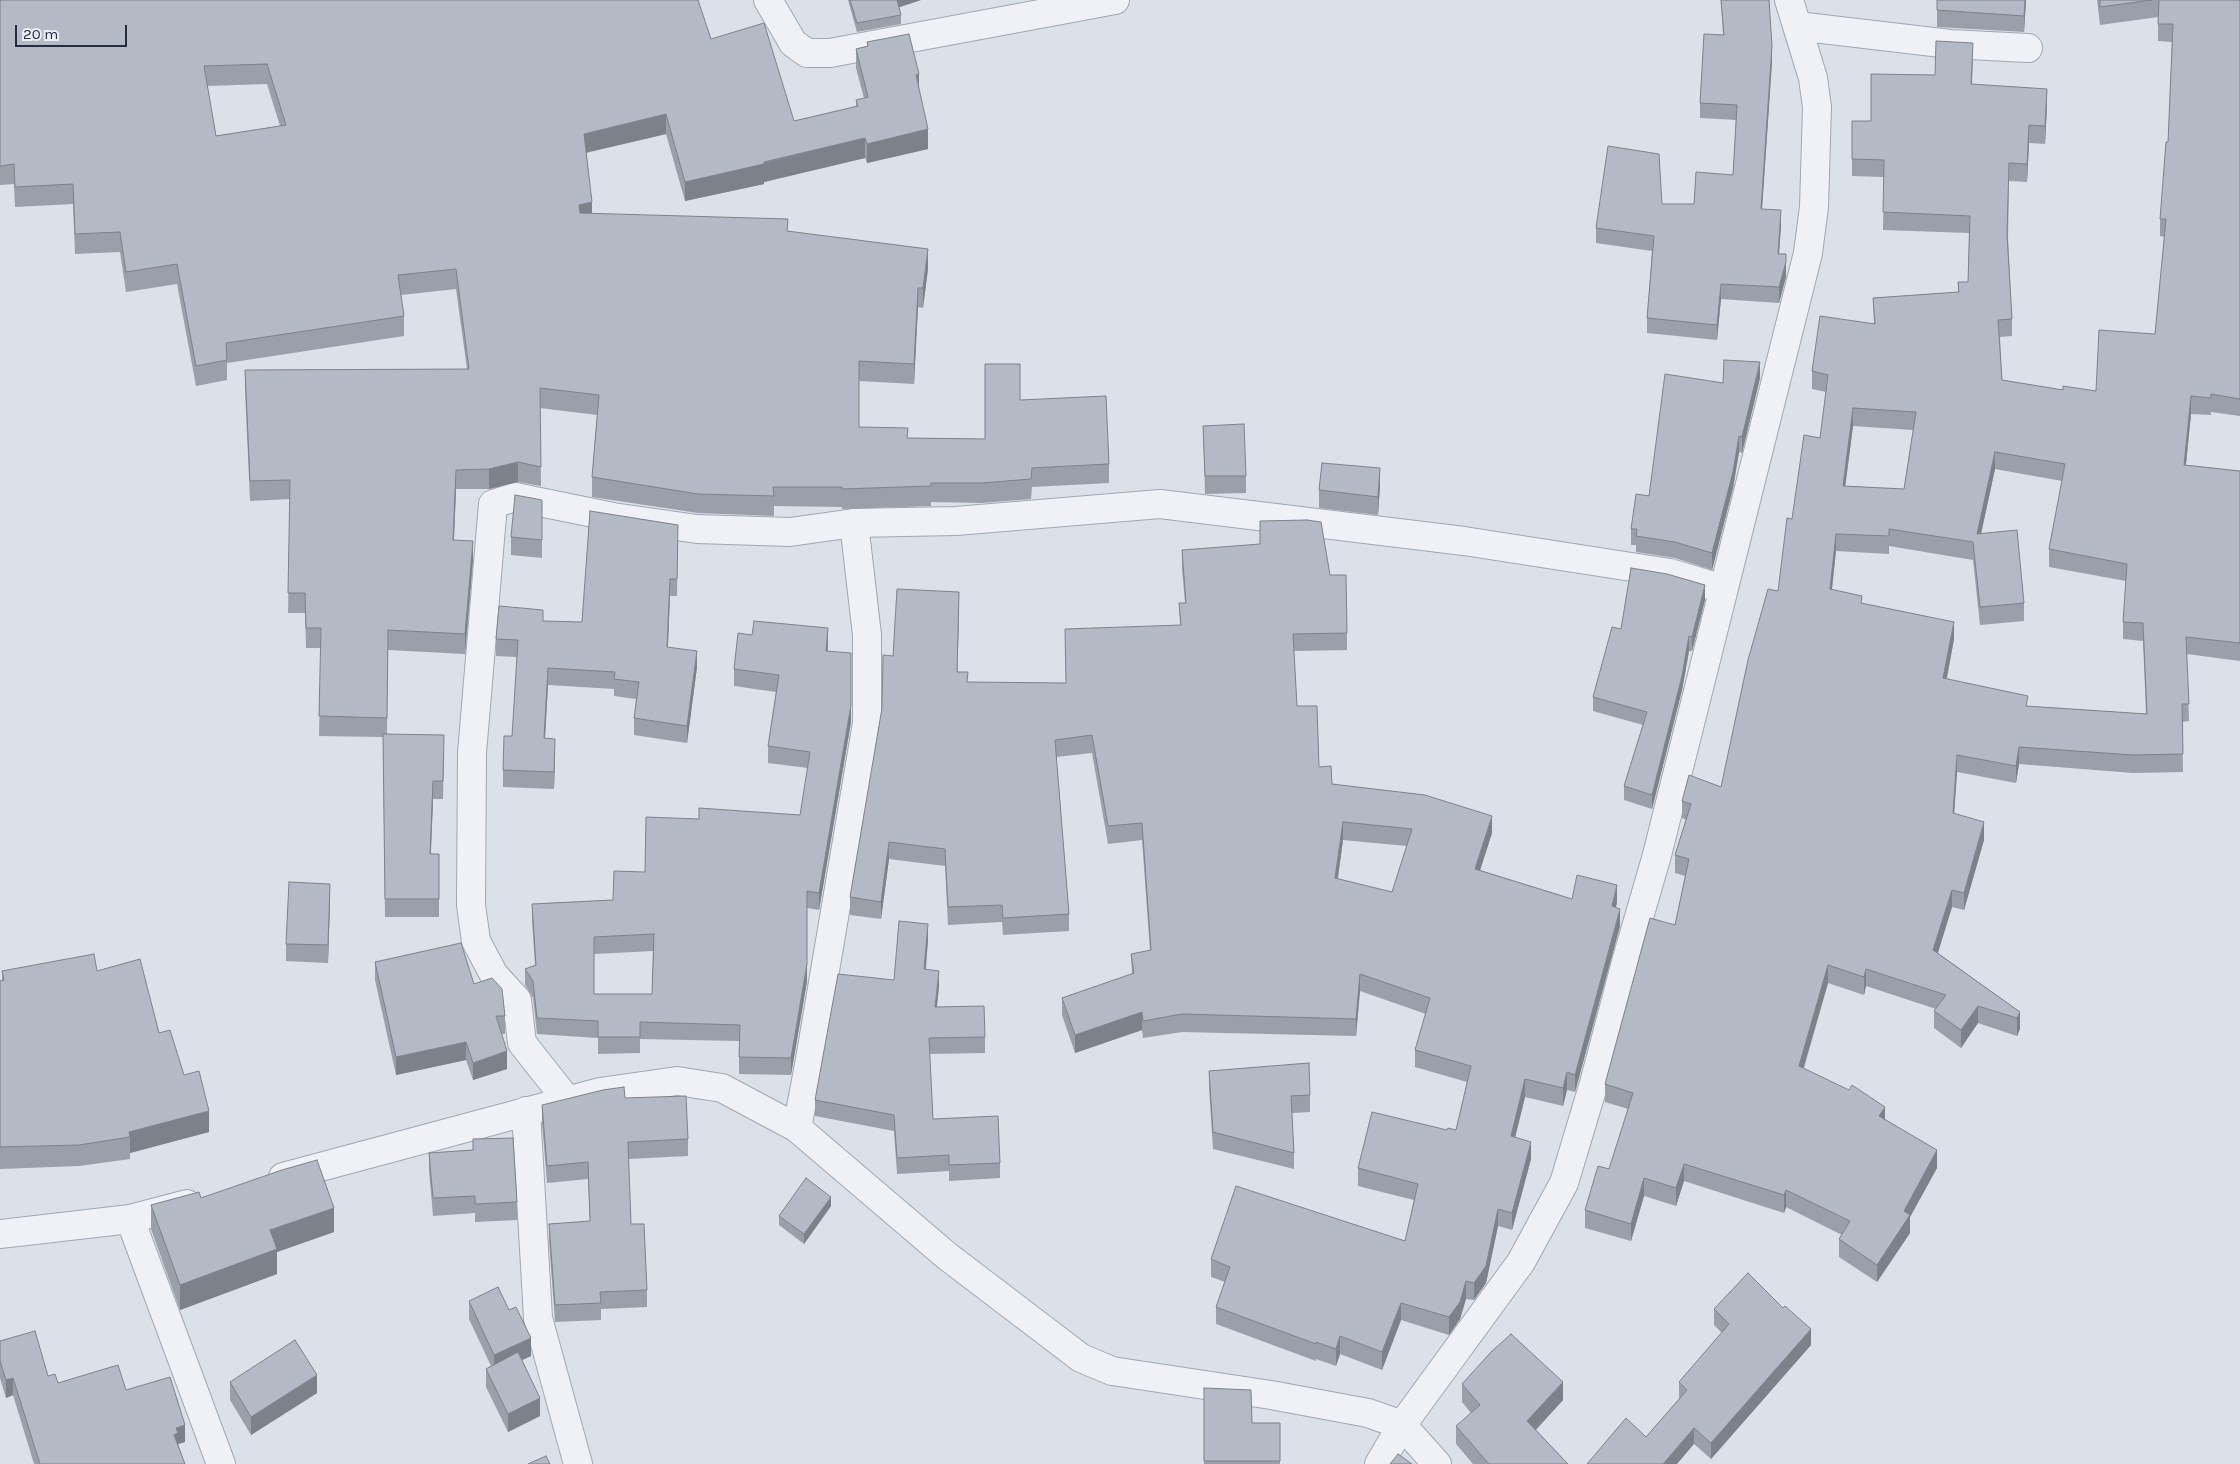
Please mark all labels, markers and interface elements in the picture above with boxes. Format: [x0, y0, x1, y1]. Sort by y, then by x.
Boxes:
scale bar [18, 15, 130, 47]
text: 20 m [23, 25, 58, 43]

